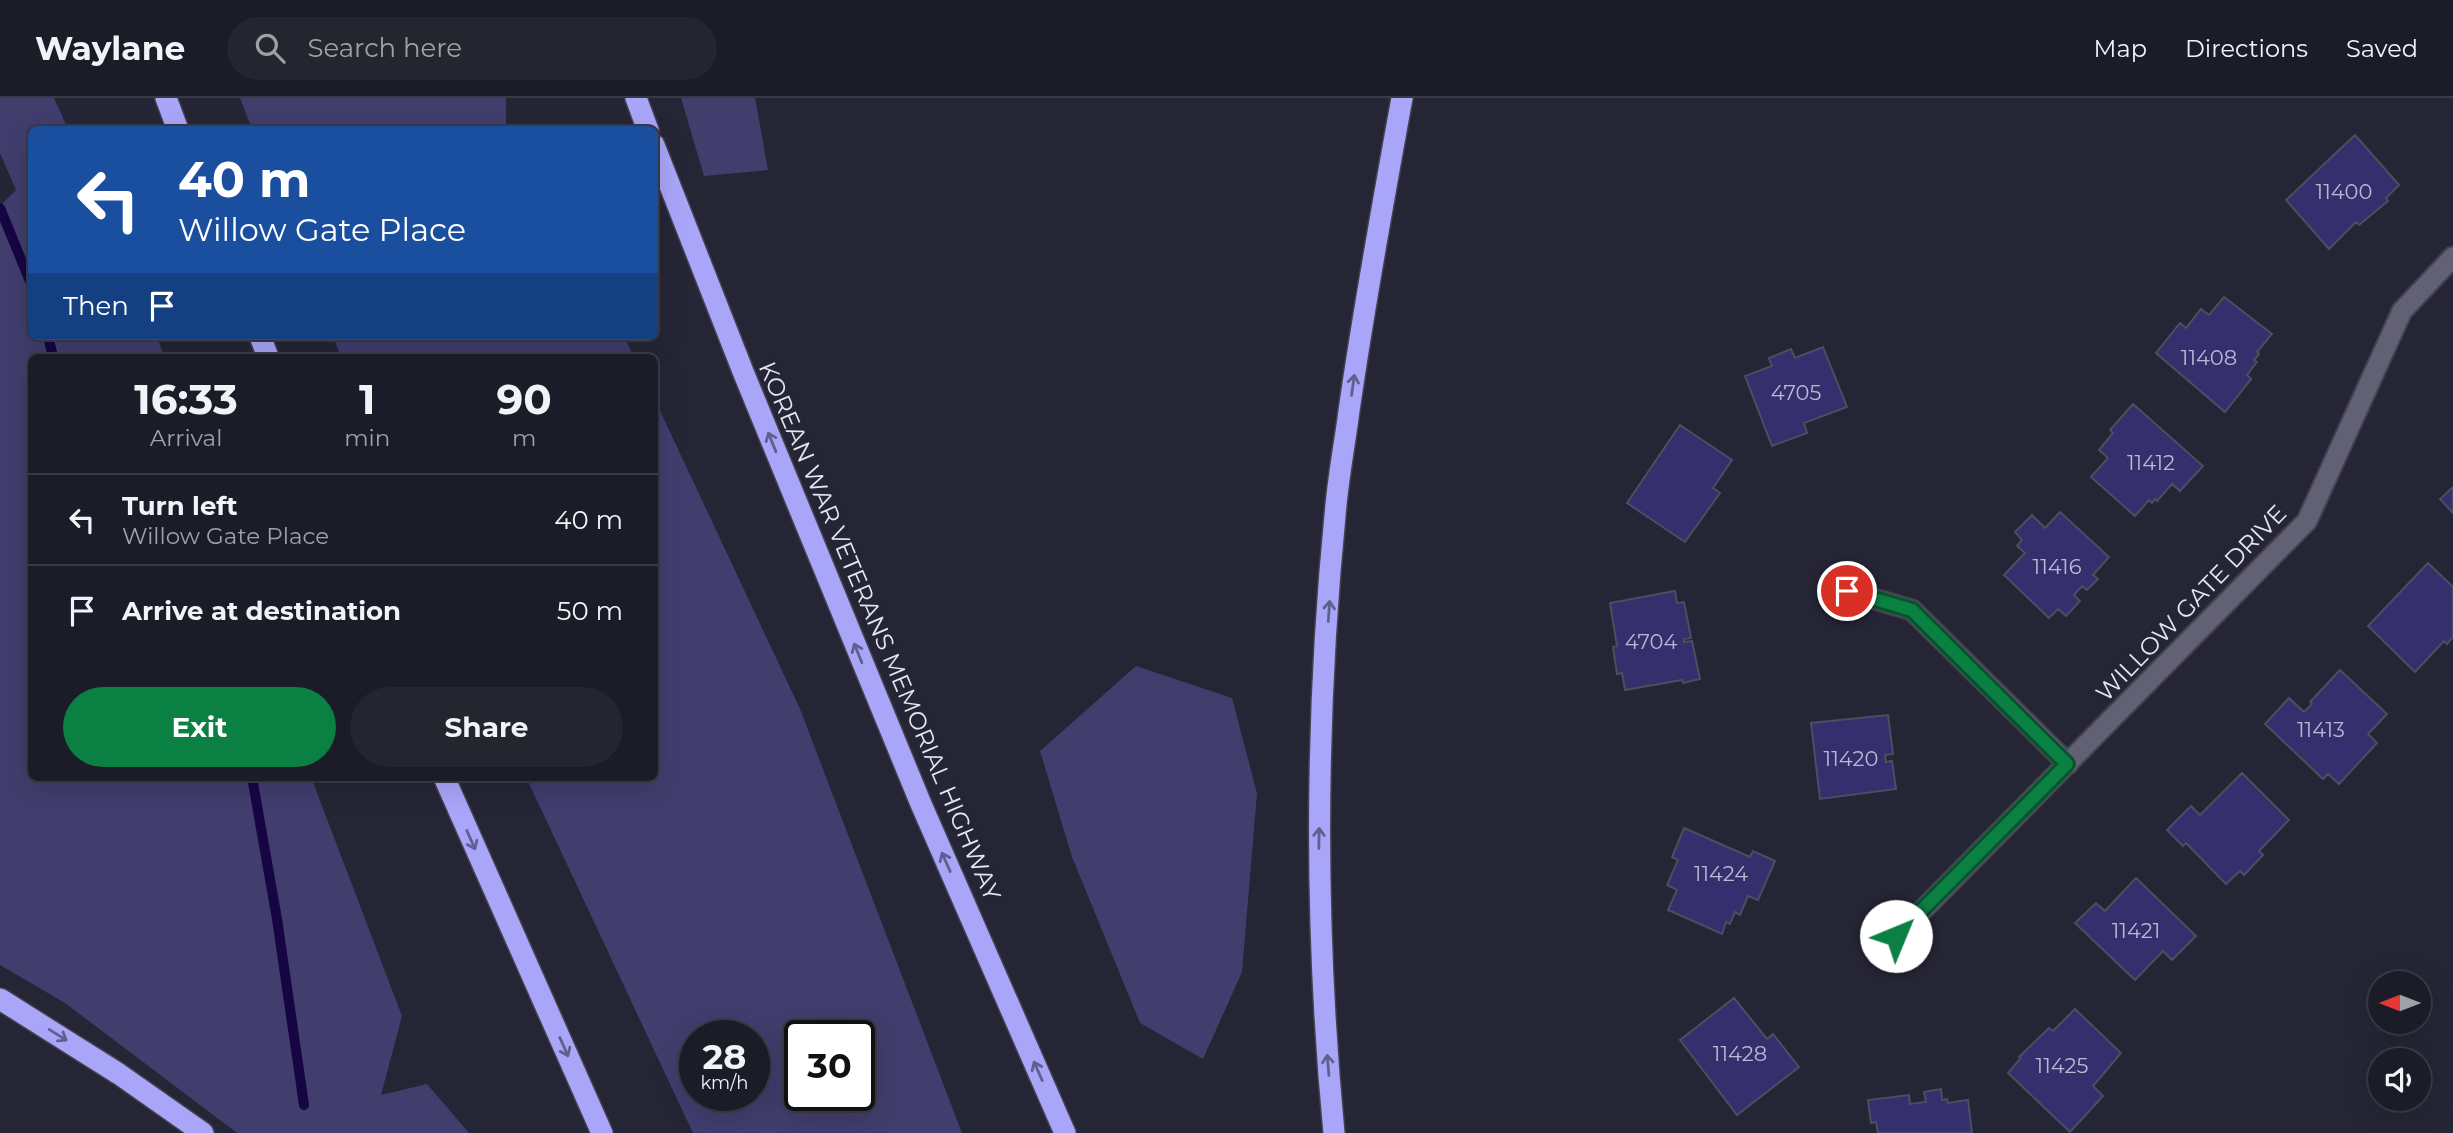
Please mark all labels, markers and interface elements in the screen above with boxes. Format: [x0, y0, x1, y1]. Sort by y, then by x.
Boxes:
search box [227, 17, 717, 80]
text: Waylane [35, 28, 185, 68]
icon: search [251, 29, 289, 67]
text: Search here [307, 32, 462, 64]
text: Map [2094, 34, 2147, 63]
text: Directions [2185, 34, 2308, 63]
text: Saved [2346, 34, 2418, 63]
text: 40 m [178, 150, 310, 209]
icon: left [63, 154, 154, 245]
house number: 11400 [2316, 179, 2372, 204]
text: Willow Gate Place [178, 210, 466, 249]
icon: arrive [143, 287, 181, 325]
text: Then [63, 290, 129, 322]
house number: 11408 [2181, 345, 2237, 370]
street label: KOREAN WAR VETERANS MEMORIAL HIGHWAY [753, 357, 1007, 905]
text: 16:33 [134, 373, 238, 425]
text: 1 [359, 373, 375, 425]
text: 90 [497, 373, 552, 425]
one-way arrow [1347, 374, 1360, 396]
house number: 4705 [1771, 380, 1821, 405]
text: Arrival [150, 424, 222, 452]
text: min [344, 424, 390, 452]
text: m [512, 424, 536, 452]
one-way arrow [765, 432, 778, 453]
house number: 11412 [2127, 450, 2175, 475]
text: Turn left [122, 490, 238, 522]
street label: WILLOW GATE DRIVE [2090, 499, 2292, 707]
icon: left [63, 501, 101, 539]
text: 40 m [554, 504, 623, 536]
text: Willow Gate Place [122, 522, 329, 550]
house number: 11416 [2033, 554, 2082, 579]
pin [1817, 561, 1877, 621]
icon: arrive [1828, 572, 1866, 610]
icon: arrive [63, 592, 101, 630]
text: Arrive at destination [122, 595, 401, 627]
text: 50 m [557, 595, 623, 627]
one-way arrow [1322, 599, 1335, 622]
house number: 4704 [1625, 629, 1677, 654]
one-way arrow [851, 642, 864, 664]
button: Exit [63, 687, 336, 767]
button: Share [350, 687, 623, 767]
house number: 11413 [2297, 717, 2345, 742]
house number: 11420 [1824, 746, 1878, 771]
one-way arrow [1313, 827, 1326, 850]
one-way arrow [465, 828, 478, 850]
one-way arrow [939, 852, 952, 874]
house number: 11424 [1694, 861, 1748, 886]
position arrow [1859, 899, 1933, 973]
house number: 11421 [2112, 918, 2160, 943]
north arrow [2368, 971, 2431, 1034]
map controls [2368, 971, 2431, 1111]
speed limit sign: 30 [784, 1020, 875, 1111]
one-way arrow [47, 1029, 67, 1043]
text: 28 [703, 1035, 746, 1078]
one-way arrow [558, 1036, 571, 1057]
house number: 11428 [1713, 1041, 1767, 1066]
button: sound [2368, 1048, 2431, 1111]
house number: 11425 [2036, 1053, 2089, 1078]
one-way arrow [1321, 1054, 1334, 1077]
one-way arrow [1031, 1060, 1044, 1082]
text: km/h [700, 1072, 749, 1094]

